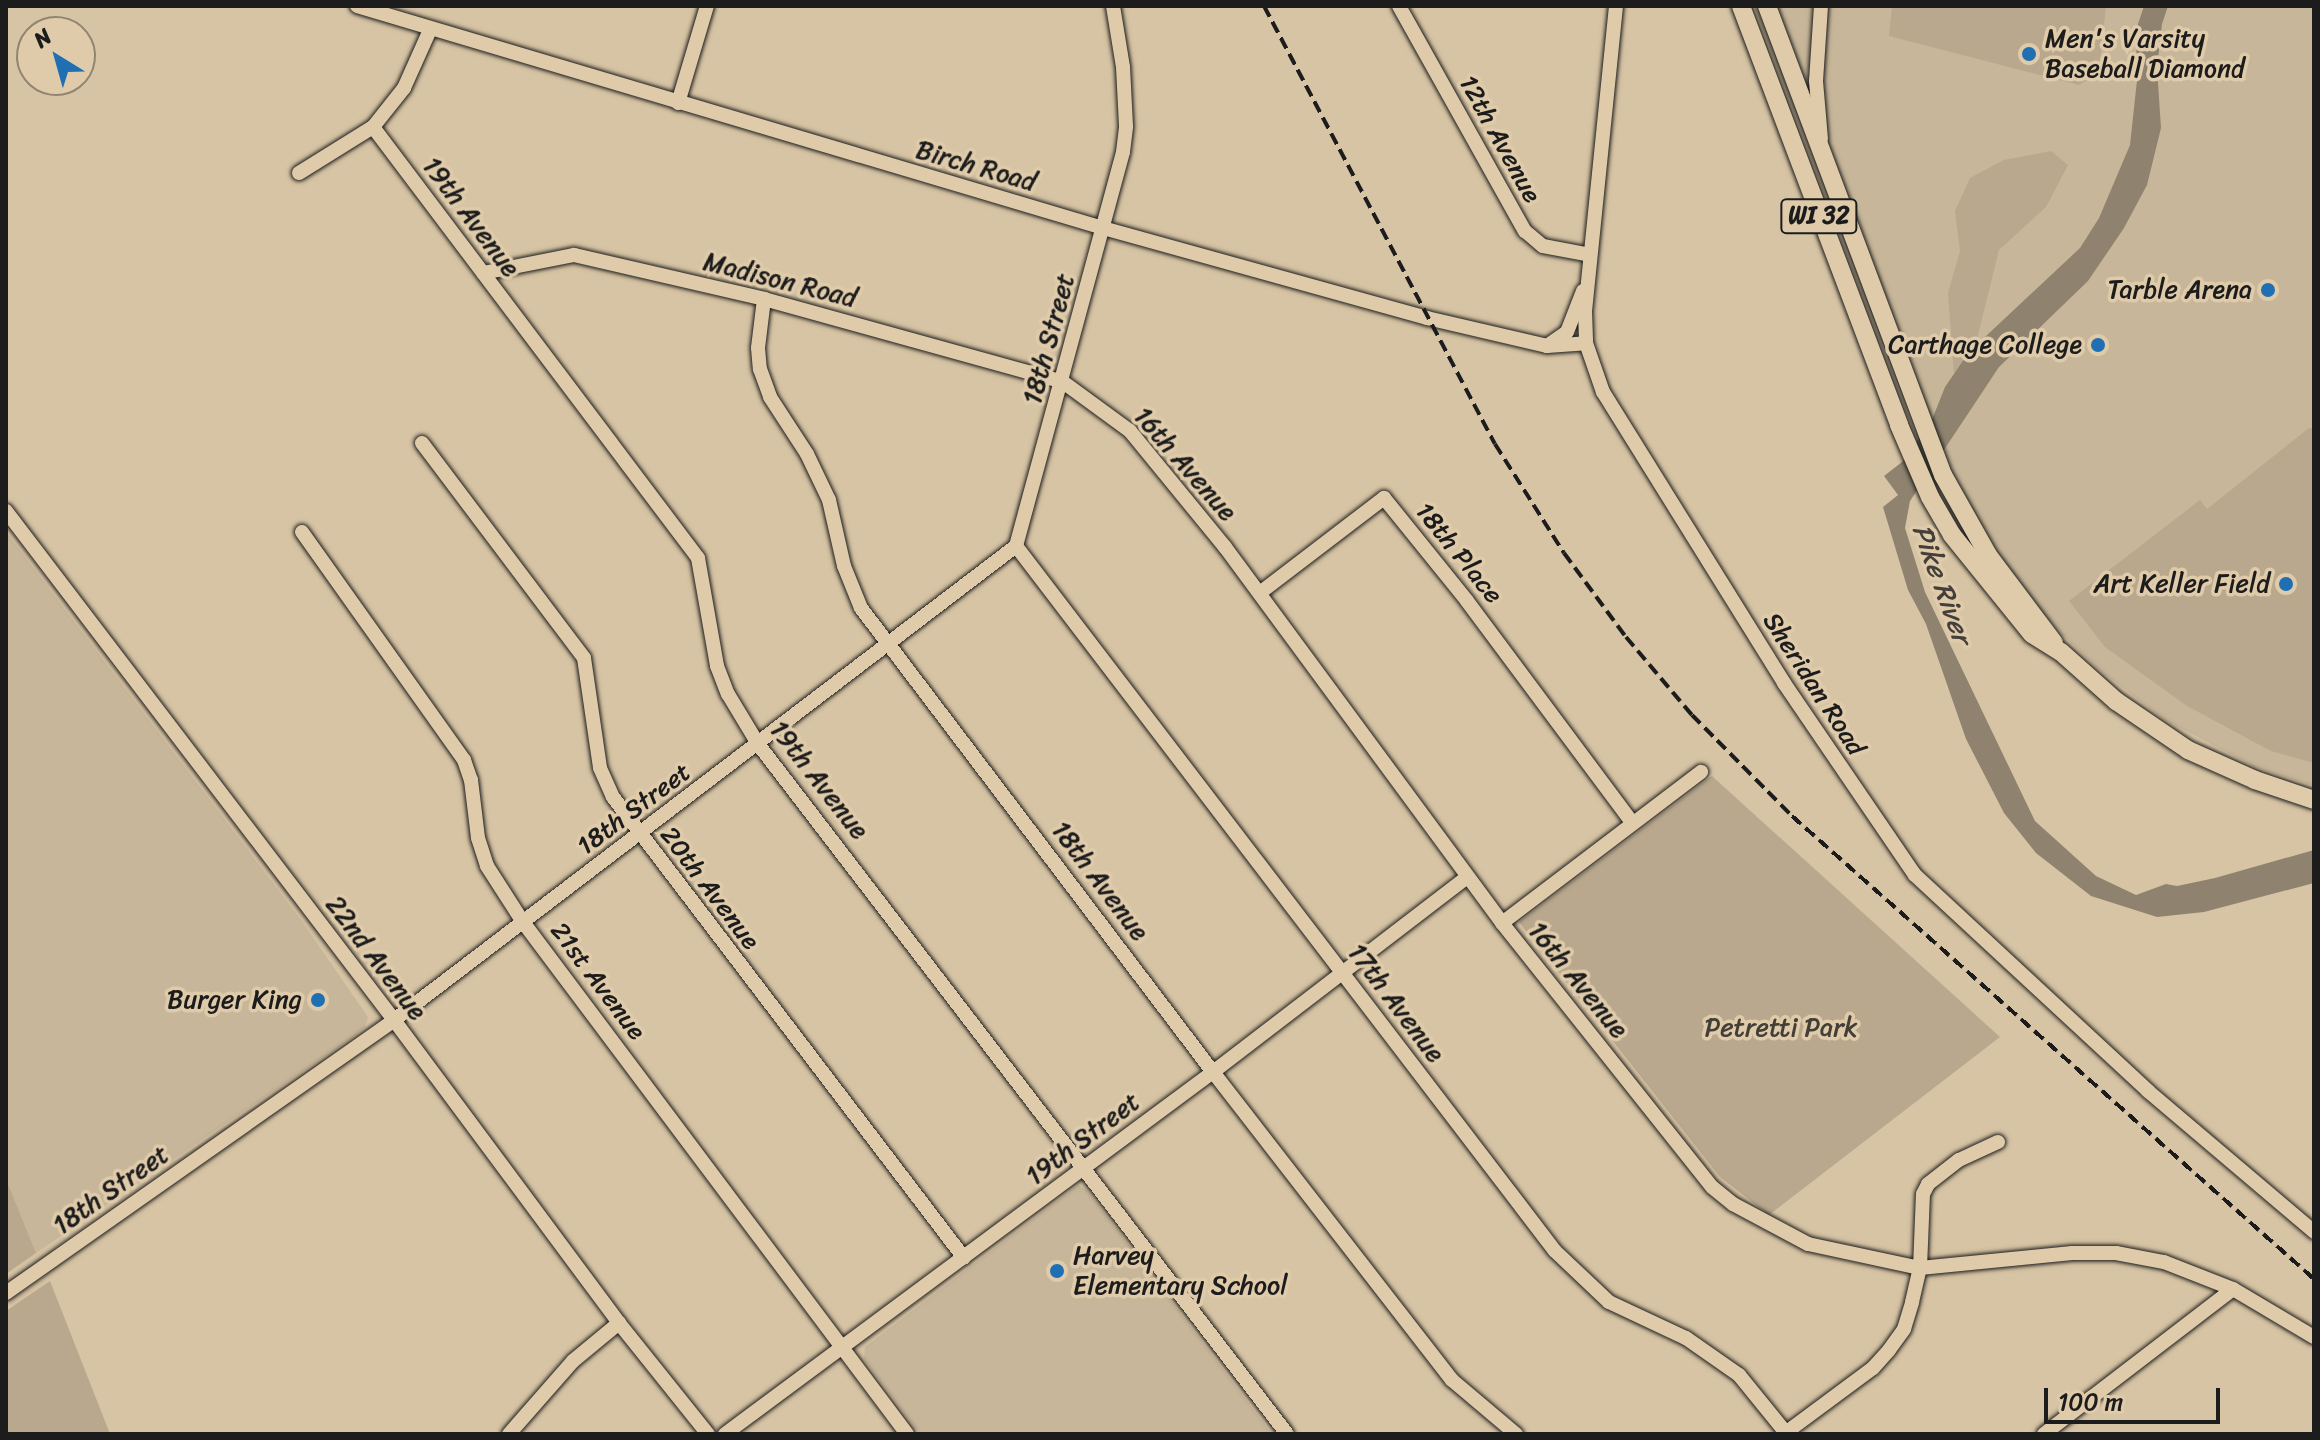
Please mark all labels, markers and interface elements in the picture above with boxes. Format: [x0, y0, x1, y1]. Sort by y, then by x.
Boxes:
north arrow [16, 16, 96, 96]
text: N [25, 18, 60, 58]
place label: Men's Varsity Baseball Diamond [2045, 23, 2245, 84]
marker: Men's Varsity Baseball Diamond [2020, 45, 2038, 63]
street label: 12th Avenue [1452, 70, 1548, 208]
street label: Birch Road [912, 134, 1040, 198]
street label: 19th Avenue [416, 151, 526, 283]
road number: WI 32 [1779, 196, 1859, 236]
street label: Madison Road [700, 246, 860, 314]
street label: 18th Street [1017, 270, 1081, 408]
place label: Tarble Arena [2107, 274, 2252, 306]
marker: Tarble Arena [2259, 281, 2277, 299]
place label: Carthage College [1888, 329, 2082, 361]
marker: Carthage College [2089, 336, 2107, 354]
street label: 16th Avenue [1127, 401, 1243, 527]
street label: 18th Place [1409, 496, 1509, 610]
water label: Pike River [1905, 520, 1979, 648]
place label: Art Keller Field [2094, 568, 2270, 600]
marker: Art Keller Field [2277, 575, 2295, 593]
street label: Sheridan Road [1756, 607, 1872, 761]
street label: 19th Avenue [763, 715, 875, 845]
street label: 18th Street [571, 756, 697, 862]
street label: 18th Avenue [1045, 815, 1155, 947]
street label: 20th Avenue [654, 820, 766, 956]
street label: 22nd Avenue [319, 890, 433, 1026]
street label: 21st Avenue [544, 916, 652, 1046]
street label: 16th Avenue [1522, 916, 1634, 1044]
street label: 17th Avenue [1341, 937, 1451, 1069]
place label: Burger King [167, 984, 302, 1016]
marker: Burger King [309, 991, 327, 1009]
park label: Petretti Park [1704, 1012, 1858, 1044]
street label: 19th Street [1020, 1086, 1146, 1192]
street label: 18th Street [47, 1139, 175, 1241]
place label: Harvey Elementary School [1073, 1240, 1288, 1302]
marker: Harvey Elementary School [1048, 1262, 1066, 1280]
scale bar [2048, 1372, 2224, 1422]
text: 100 m [2058, 1381, 2123, 1423]

